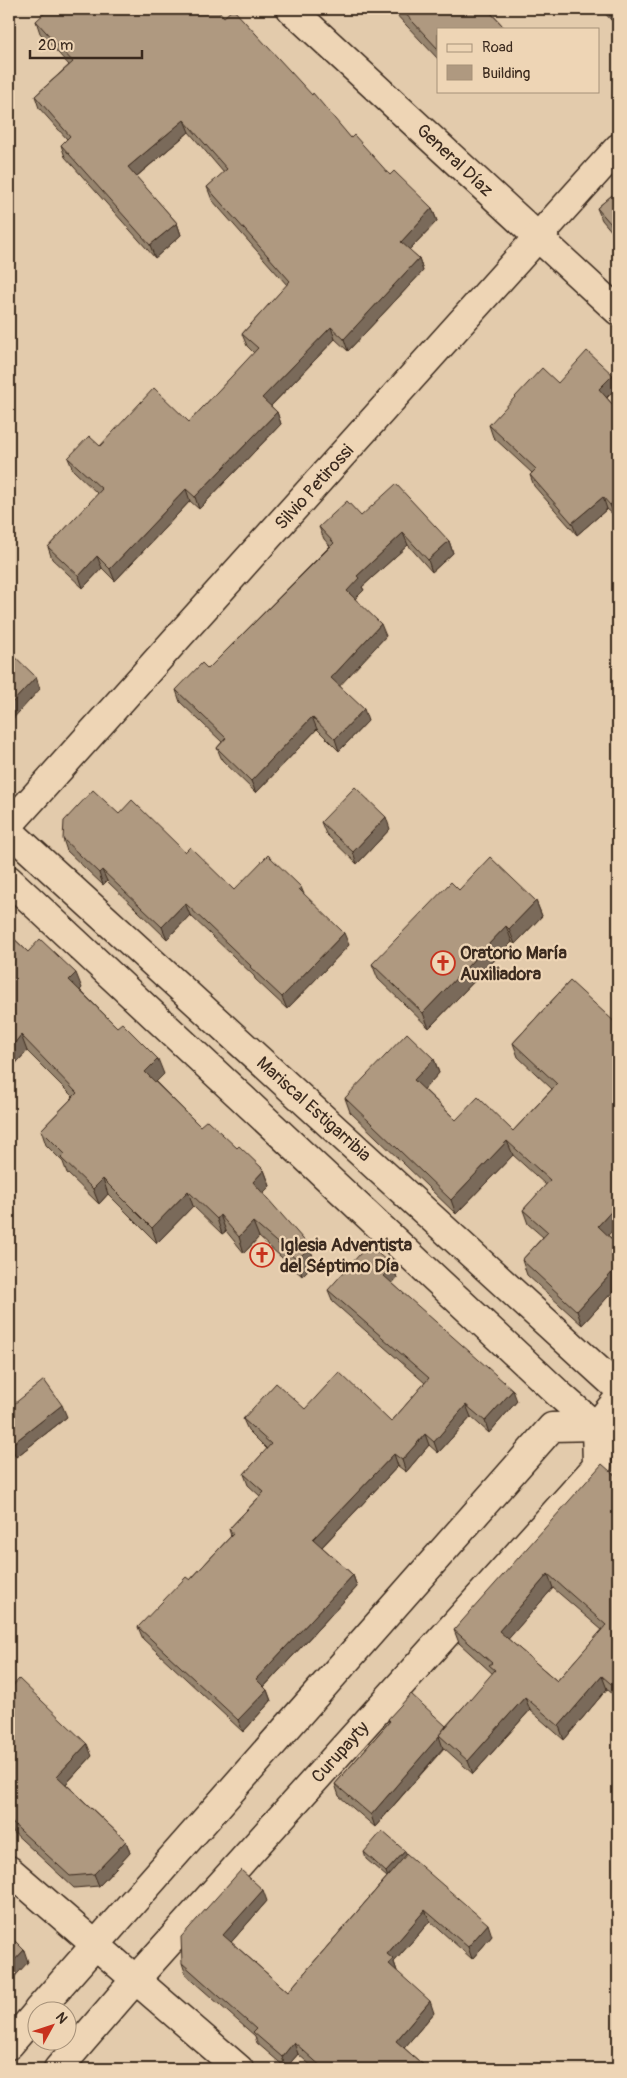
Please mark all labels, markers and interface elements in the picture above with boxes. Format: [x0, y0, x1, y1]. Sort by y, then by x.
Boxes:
scale bar [30, 28, 142, 60]
legend [437, 28, 600, 92]
text: 20 m [38, 36, 73, 55]
text: Road [482, 38, 513, 57]
text: Building [482, 64, 530, 83]
street label: General Díaz [411, 119, 498, 202]
street label: Silvio Petirossi [270, 440, 359, 535]
place label: Oratorio María Auxiliadora [460, 942, 568, 986]
church icon: Oratorio María Auxiliadora [430, 950, 456, 976]
street label: Mariscal Estigarribia [252, 1052, 376, 1167]
place label: Iglesia Adventista del Séptimo Día [280, 1234, 413, 1278]
church icon: Iglesia Adventista del Séptimo Día [249, 1242, 275, 1268]
street label: Curupayty [307, 1716, 374, 1788]
north arrow [28, 2000, 78, 2050]
text: N [52, 2009, 71, 2027]

